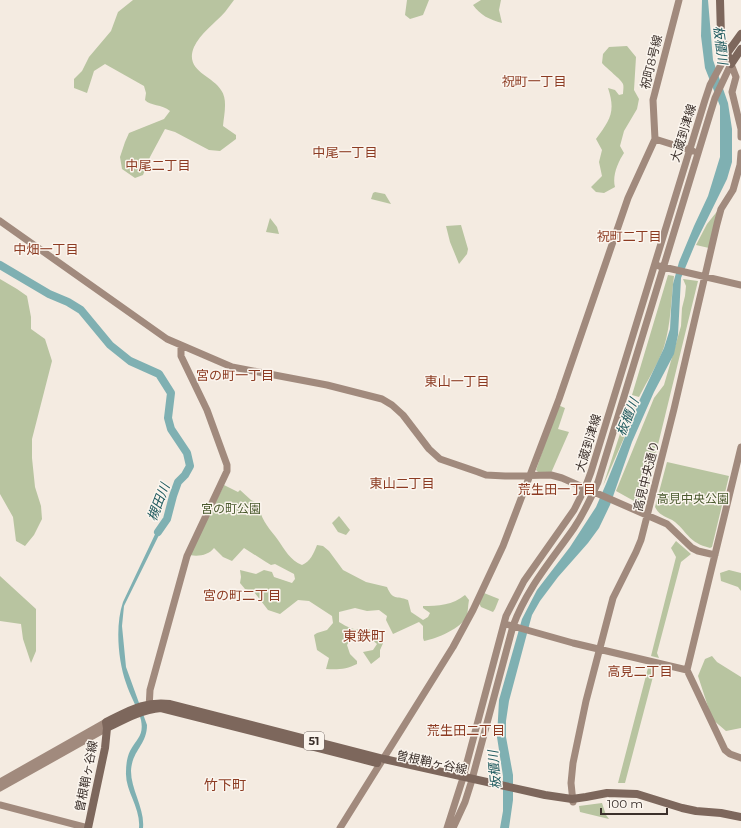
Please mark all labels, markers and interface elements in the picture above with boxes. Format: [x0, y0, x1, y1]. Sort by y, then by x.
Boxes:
water label: 板櫃川 [711, 25, 732, 67]
street label: 祝町8号線 [637, 33, 665, 91]
district label: 祝町一丁目 [501, 73, 567, 89]
street label: 大蔵到津線 [667, 102, 699, 164]
district label: 中尾一丁目 [312, 144, 378, 160]
district label: 中尾二丁目 [125, 157, 191, 173]
district label: 祝町二丁目 [596, 228, 662, 244]
district label: 中畑一丁目 [13, 241, 79, 257]
district label: 宮の町一丁目 [196, 367, 274, 383]
district label: 東山一丁目 [424, 373, 490, 389]
water label: 板櫃川 [612, 394, 642, 438]
street label: 大蔵到津線 [572, 412, 604, 474]
street label: 高見中央通り [630, 439, 662, 513]
district label: 東山二丁目 [369, 475, 435, 491]
water label: 槻田川 [144, 479, 173, 523]
district label: 荒生田一丁目 [518, 481, 596, 497]
park label: 高見中央公園 [657, 491, 729, 506]
park label: 宮の町公園 [201, 501, 261, 516]
district label: 宮の町二丁目 [203, 587, 281, 603]
district label: 東鉄町 [343, 627, 385, 645]
district label: 高見二丁目 [607, 663, 673, 679]
district label: 荒生田二丁目 [427, 722, 505, 738]
road number: 51 [304, 732, 324, 750]
street label: 曽根鞘ヶ谷線 [72, 739, 100, 813]
street label: 曽根鞘ヶ谷線 [395, 747, 469, 777]
water label: 板櫃川 [484, 748, 504, 790]
district label: 竹下町 [204, 776, 246, 794]
scale bar [601, 790, 667, 816]
text: 100 m [607, 796, 643, 811]

